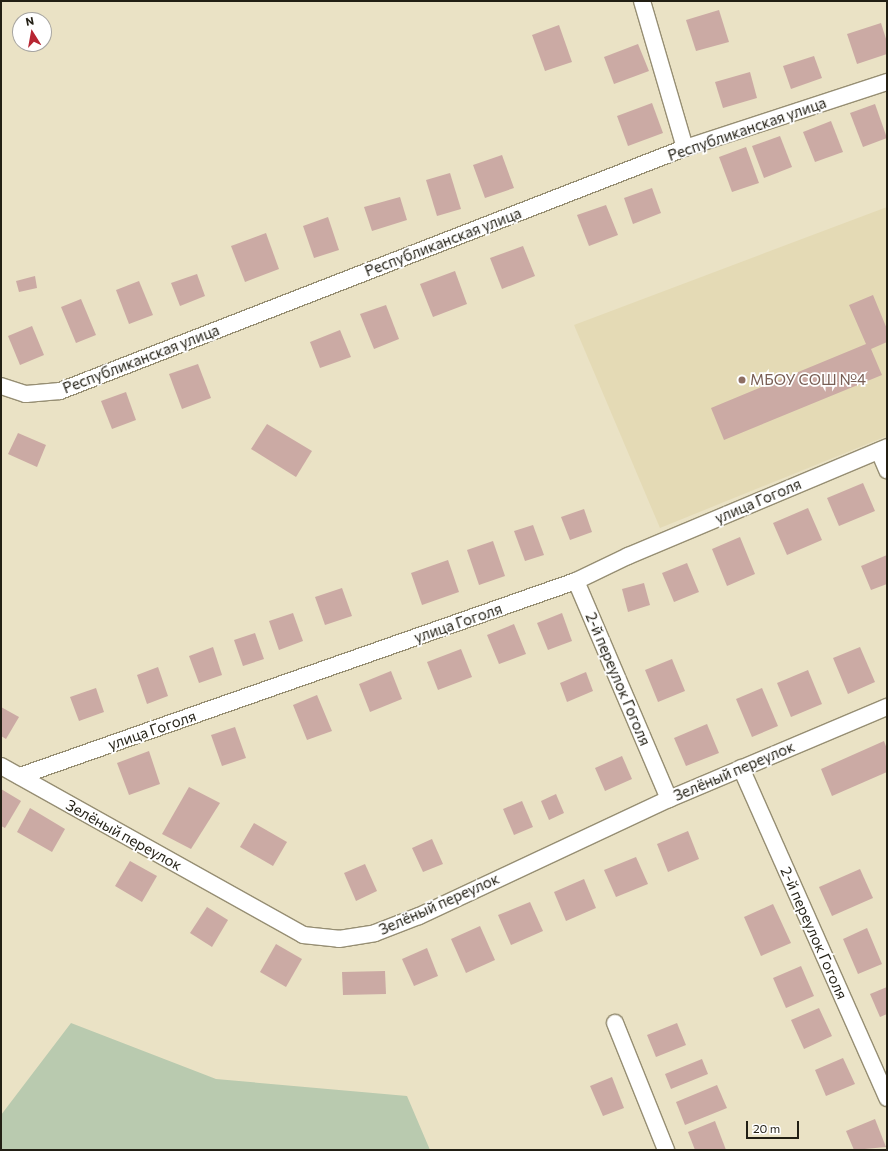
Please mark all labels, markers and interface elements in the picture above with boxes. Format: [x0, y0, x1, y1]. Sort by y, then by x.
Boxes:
north arrow [12, 12, 52, 52]
text: N [25, 14, 35, 28]
street label: Республиканская улица [665, 93, 829, 165]
street label: Республиканская улица [362, 204, 524, 280]
street label: Республиканская улица [60, 321, 222, 397]
place label: МБОУ СОШ №4 [750, 371, 866, 389]
marker: МБОУ СОШ №4 [737, 375, 747, 385]
street label: улица Гоголя [712, 475, 804, 527]
street label: улица Гоголя [412, 600, 504, 646]
street label: 2-й переулок Гоголя [582, 610, 654, 748]
street label: улица Гоголя [106, 707, 198, 753]
street label: Зелёный переулок [671, 737, 797, 805]
street label: Зелёный переулок [63, 796, 185, 874]
street label: 2-й переулок Гоголя [777, 864, 851, 1002]
street label: Зелёный переулок [376, 869, 502, 939]
scale bar [748, 1113, 801, 1139]
text: 20 m [753, 1121, 780, 1135]

